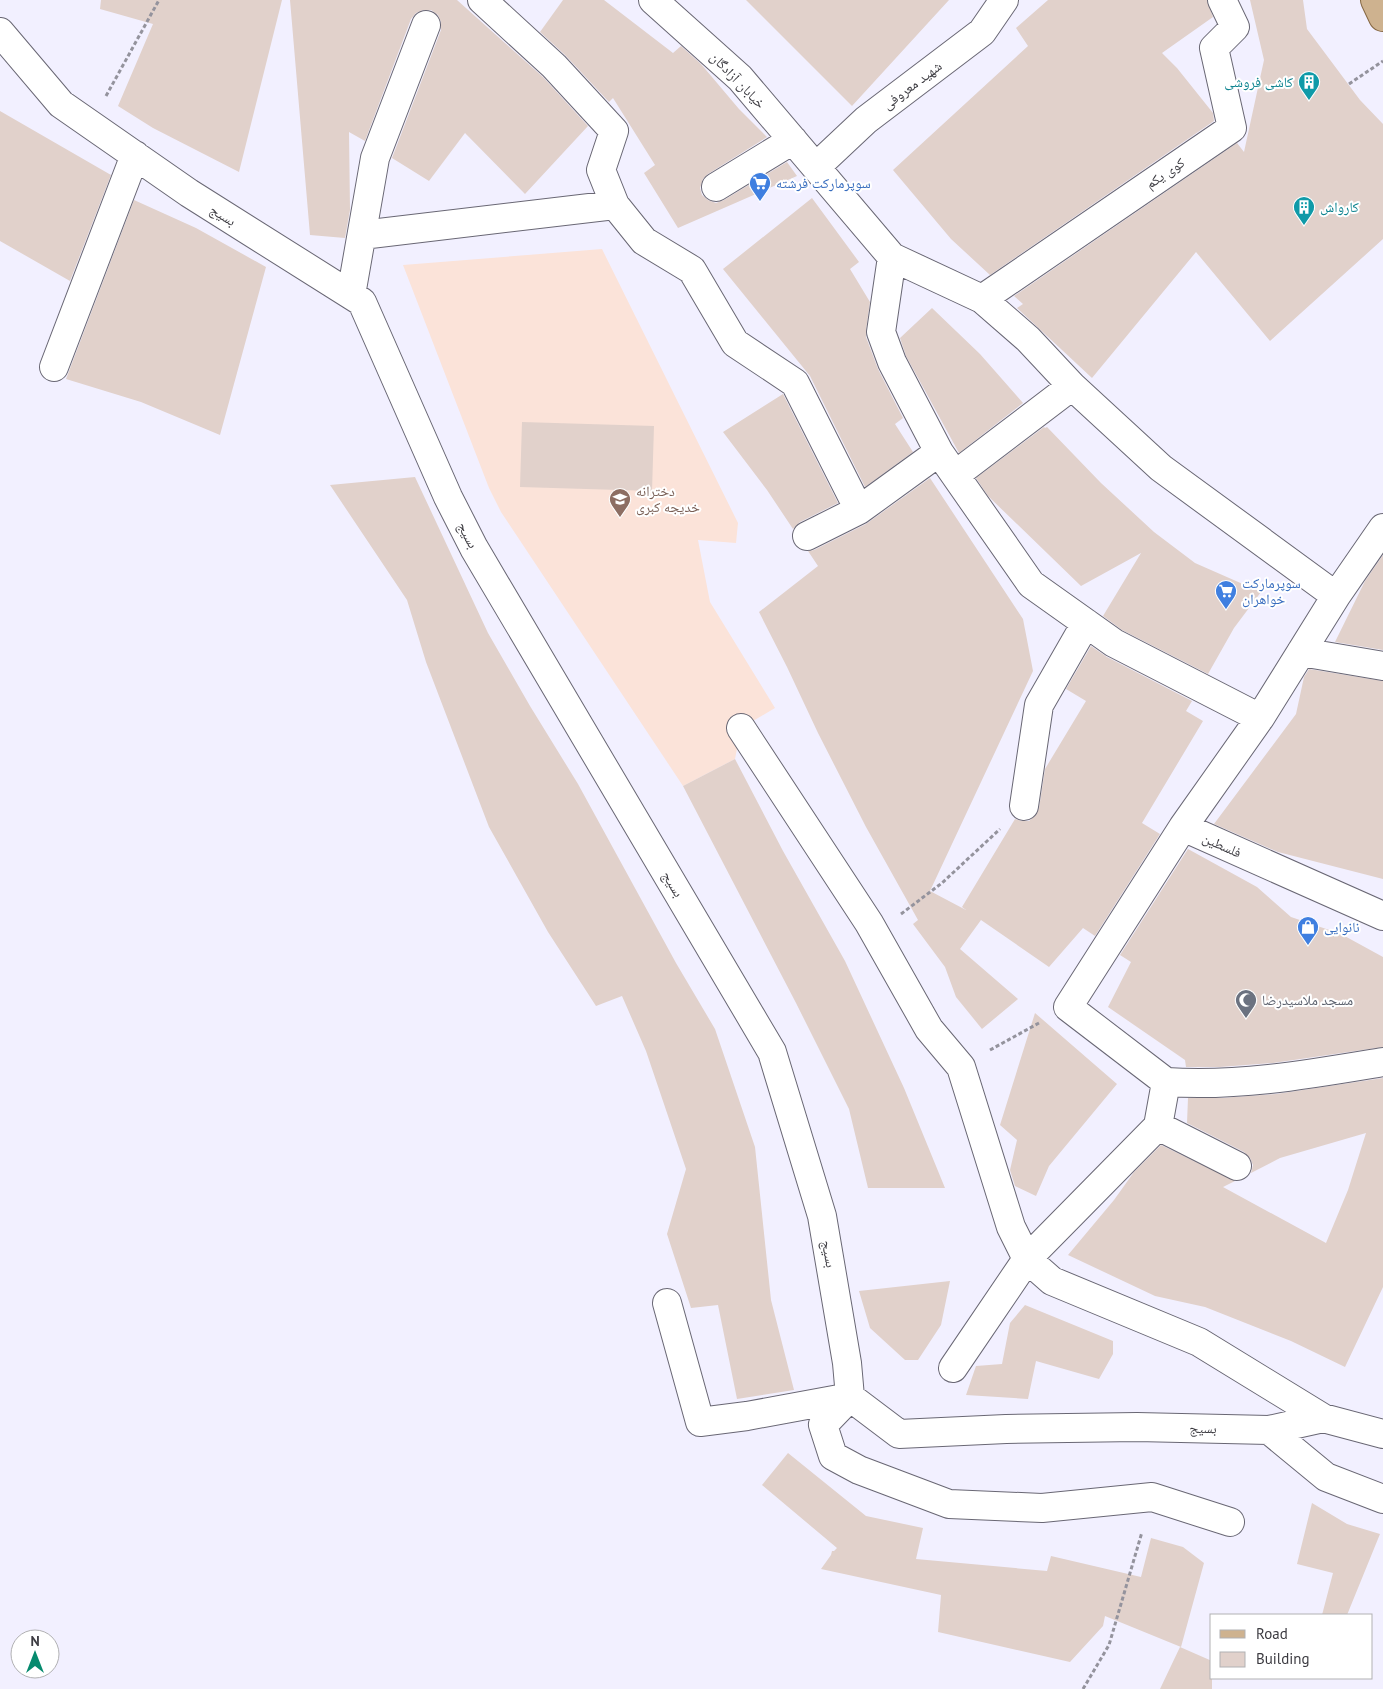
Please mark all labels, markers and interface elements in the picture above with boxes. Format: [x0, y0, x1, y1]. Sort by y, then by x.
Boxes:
street label: خیابان آزادگان [706, 48, 770, 112]
street label: شهید معروفی [879, 57, 945, 113]
building icon: کاشی فروشی [1297, 70, 1321, 101]
place label: کاشی فروشی [1224, 73, 1293, 91]
street label: کوی یکم [1142, 153, 1189, 193]
supermarket icon: سوپرمارکت فرشته [748, 171, 772, 202]
place label: سوپرمارکت فرشته [776, 174, 871, 192]
building icon: کارواش [1292, 195, 1316, 226]
place label: کارواش [1320, 198, 1359, 216]
street label: بسیج [206, 200, 240, 231]
place label: دخترانه خدیجه کبری [636, 482, 700, 516]
school or university icon: دخترانه خدیجه کبری [608, 487, 632, 518]
street label: بسیج [453, 519, 482, 552]
place label: سوپرمارکت خواهران [1242, 574, 1301, 608]
supermarket icon: سوپرمارکت خواهران [1214, 579, 1238, 610]
street label: فلسطین [1200, 829, 1244, 862]
street label: بسیج [657, 868, 688, 901]
shop icon: نانوایی [1296, 915, 1320, 946]
place label: نانوایی [1324, 918, 1360, 936]
mosque icon: مسجد ملاسیدرضا [1234, 988, 1258, 1019]
place label: مسجد ملاسیدرضا [1262, 991, 1353, 1009]
street label: بسیج [817, 1239, 840, 1269]
street label: بسیج [1189, 1419, 1217, 1438]
legend [1210, 1614, 1373, 1679]
text: Road [1256, 1624, 1288, 1643]
north arrow [10, 1629, 60, 1679]
text: N [30, 1632, 40, 1650]
text: Building [1256, 1649, 1310, 1668]

